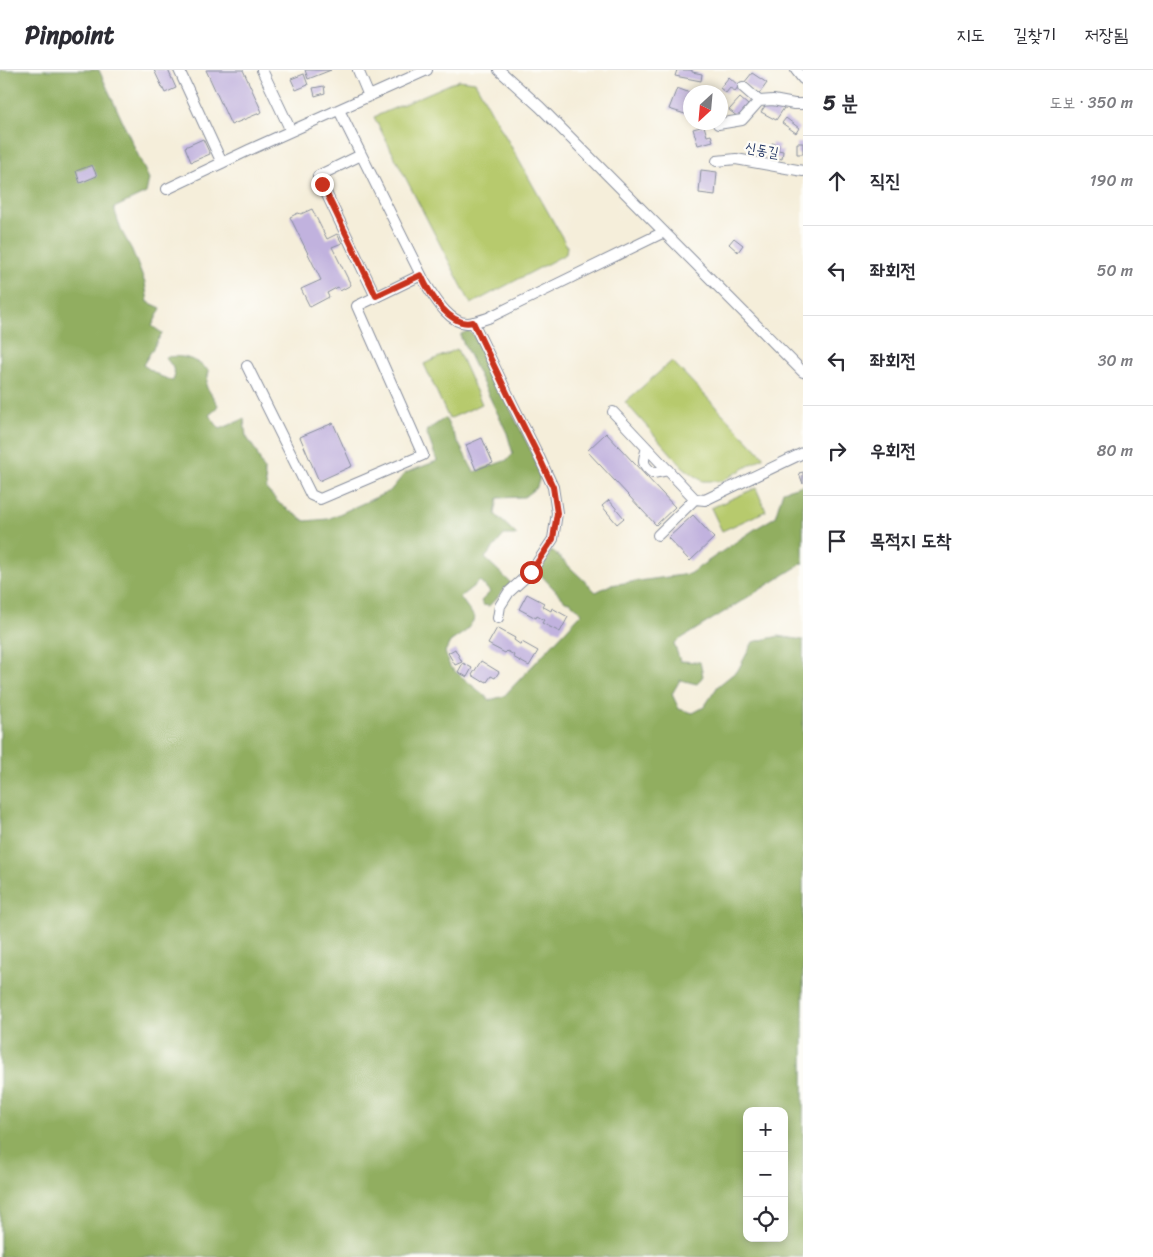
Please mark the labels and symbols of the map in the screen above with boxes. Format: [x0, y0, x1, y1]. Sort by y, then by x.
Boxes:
north arrow [683, 85, 728, 130]
street label: 신동길 [743, 135, 782, 165]
route end [311, 173, 334, 196]
route start [520, 561, 543, 584]

